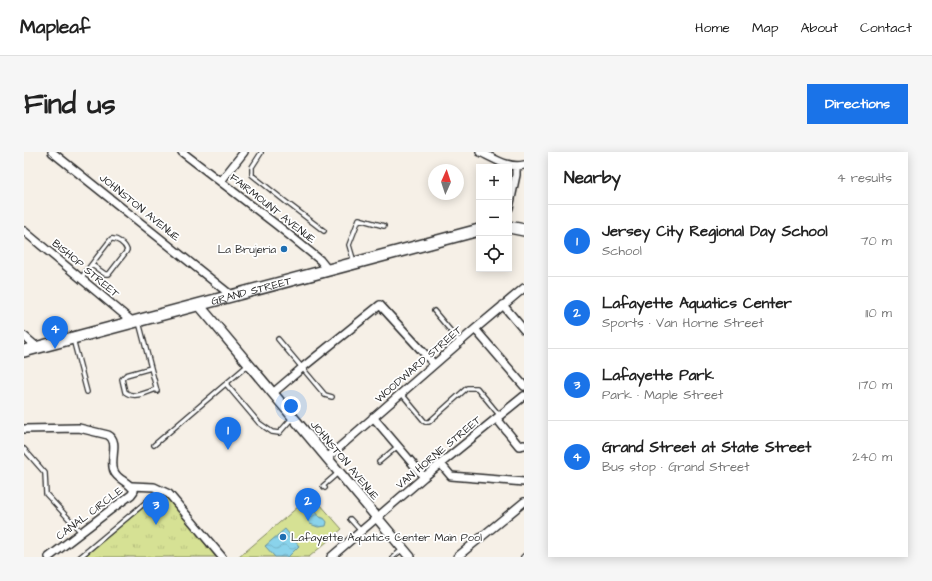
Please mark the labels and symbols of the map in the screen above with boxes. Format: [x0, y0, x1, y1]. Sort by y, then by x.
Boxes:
north arrow [428, 164, 464, 200]
street label: JOHNSTON AVENUE [96, 170, 183, 245]
street label: FAIRMOUNT AVENUE [227, 170, 319, 247]
street label: BISHOP STREET [49, 236, 123, 301]
place label: La Brujeria [218, 242, 276, 257]
marker: La Brujeria [279, 244, 289, 254]
street label: GRAND STREET [209, 273, 293, 309]
pin: 4 [42, 316, 68, 349]
street label: WOODWARD STREET [372, 322, 465, 406]
your location [281, 396, 301, 416]
street label: VAN HORNE STREET [393, 412, 484, 492]
pin: 1 [215, 417, 241, 450]
street label: JOHNSTON AVENUE [307, 417, 383, 504]
street label: CANAL CIRCLE [53, 483, 126, 543]
pin: 2 [295, 488, 321, 521]
pin: 3 [143, 492, 169, 525]
place label: Lafayette Aquatics Center Main Pool [291, 530, 482, 546]
marker: Lafayette Aquatics Center Main Pool [278, 532, 288, 542]

